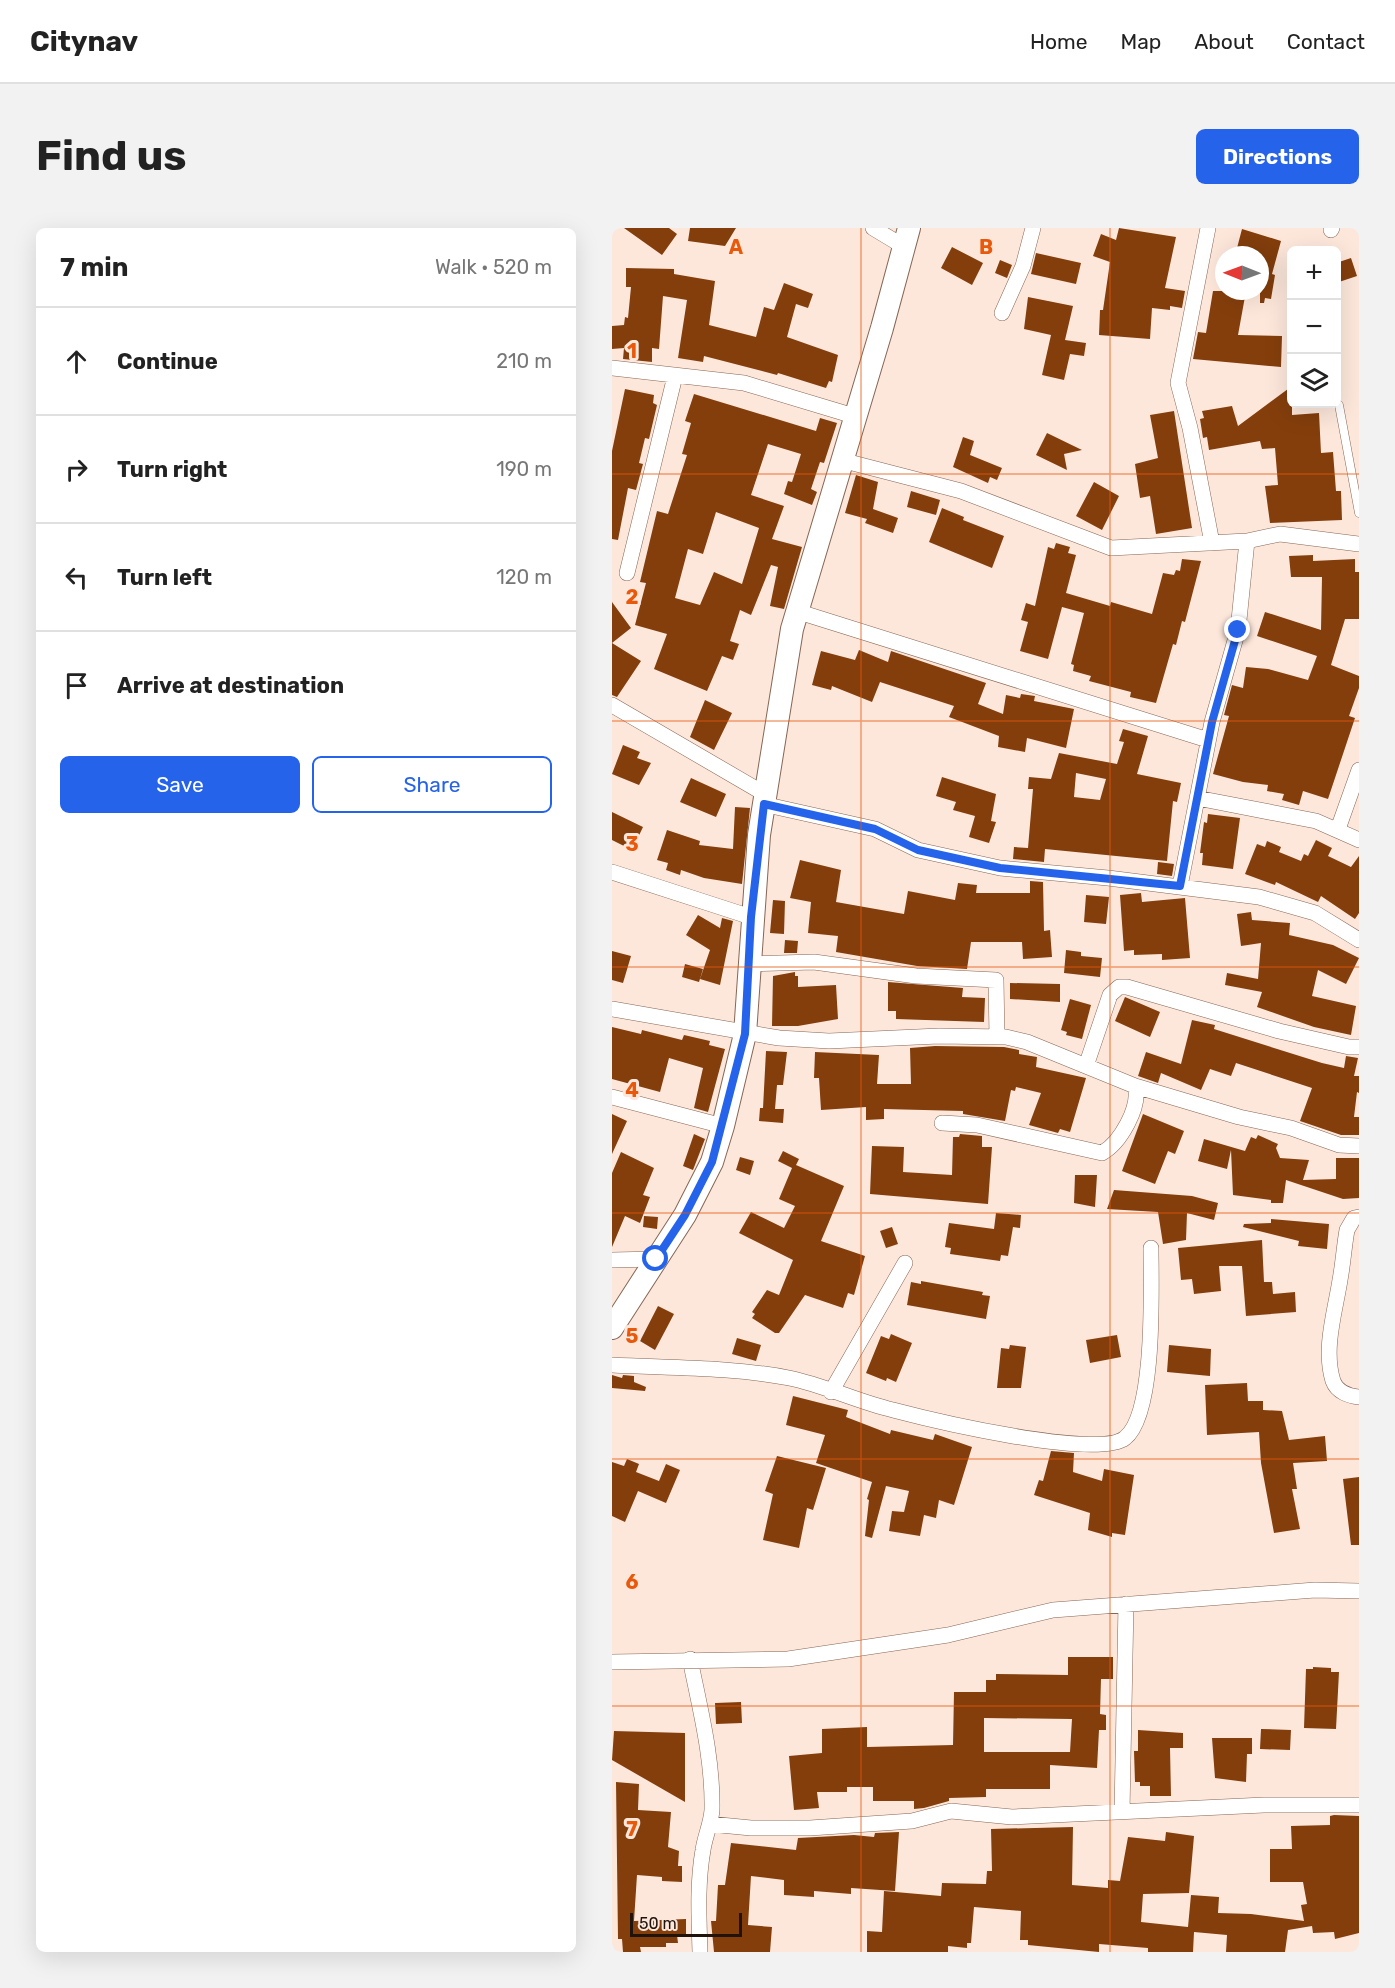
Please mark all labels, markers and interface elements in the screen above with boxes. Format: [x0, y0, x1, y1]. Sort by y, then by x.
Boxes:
text: Citynav [30, 25, 138, 58]
text: Home [1030, 29, 1087, 54]
text: Map [1120, 29, 1161, 54]
text: About [1194, 29, 1254, 54]
text: Contact [1287, 29, 1365, 54]
button: Directions [1196, 129, 1359, 184]
text: Find us [36, 131, 187, 181]
text: A [729, 235, 744, 259]
text: B [979, 235, 993, 259]
north arrow [1215, 246, 1269, 300]
map controls [1287, 246, 1341, 408]
button: + [1287, 246, 1341, 300]
text: 7 min [60, 252, 128, 283]
text: Walk · 520 m [435, 255, 552, 279]
button: − [1287, 300, 1341, 354]
text: 1 [627, 339, 637, 363]
icon: ahead [60, 345, 93, 378]
text: Continue [117, 348, 218, 375]
text: 210 m [496, 349, 552, 373]
button: layers [1287, 354, 1341, 408]
icon: right [60, 453, 93, 486]
text: Turn right [117, 456, 227, 483]
text: 190 m [496, 457, 552, 481]
icon: left [60, 561, 93, 594]
text: Turn left [117, 564, 212, 591]
text: 120 m [496, 565, 552, 589]
text: 2 [626, 585, 639, 609]
route end [1224, 616, 1250, 642]
icon: arrive [60, 669, 93, 702]
text: Arrive at destination [117, 672, 344, 699]
button: Save [60, 756, 300, 813]
button: Share [312, 756, 552, 813]
text: 3 [625, 832, 639, 856]
text: 4 [625, 1078, 639, 1102]
route start [642, 1245, 668, 1271]
text: 5 [626, 1324, 639, 1348]
text: 6 [625, 1570, 639, 1594]
text: 7 [626, 1817, 638, 1841]
scale bar [630, 1910, 742, 1938]
text: 50 m [639, 1914, 677, 1933]

